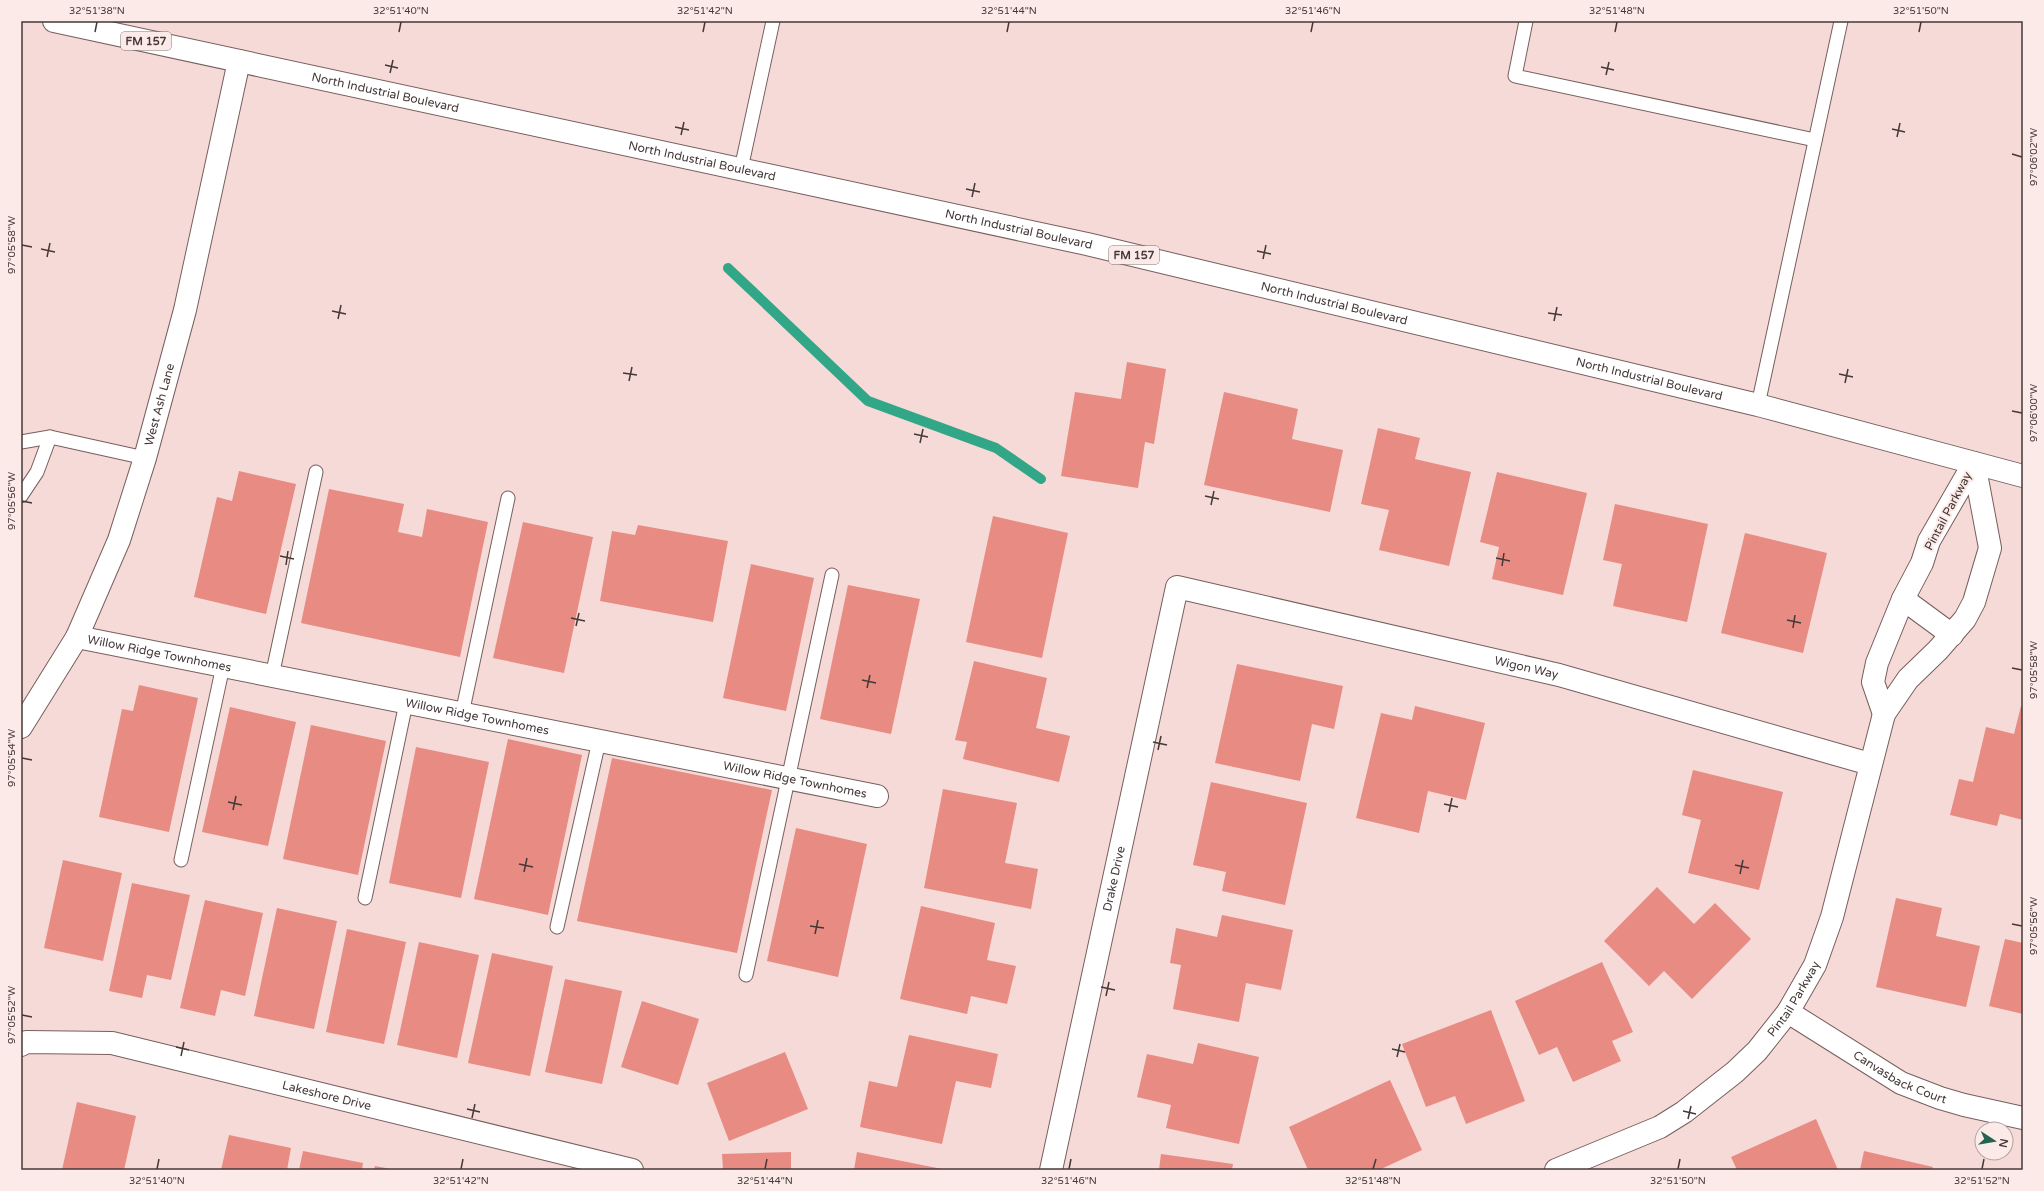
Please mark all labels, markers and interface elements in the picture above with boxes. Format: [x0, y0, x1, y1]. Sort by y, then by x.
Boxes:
text: 32°51'38"N [69, 5, 125, 17]
text: 32°51'40"N [373, 5, 429, 17]
text: 32°51'42"N [677, 5, 733, 17]
text: 32°51'44"N [981, 5, 1037, 17]
text: 32°51'46"N [1285, 5, 1341, 17]
text: 32°51'48"N [1589, 5, 1645, 17]
text: 32°51'50"N [1893, 5, 1949, 17]
road number: FM 157 [121, 32, 171, 50]
street label: North Industrial Boulevard [310, 70, 460, 115]
text: 97°06'02"W [2028, 128, 2040, 186]
street label: North Industrial Boulevard [627, 138, 777, 184]
street label: North Industrial Boulevard [944, 207, 1094, 252]
text: 97°05'58"W [6, 216, 18, 274]
road number: FM 157 [1109, 246, 1159, 264]
street label: North Industrial Boulevard [1259, 279, 1409, 328]
street label: North Industrial Boulevard [1575, 355, 1724, 403]
street label: West Ash Lane [142, 362, 177, 447]
text: 97°06'00"W [2028, 384, 2040, 442]
street label: Pintail Parkway [1921, 469, 1975, 553]
text: 97°05'56"W [6, 472, 18, 530]
street label: Willow Ridge Townhomes [86, 632, 233, 675]
text: 97°05'58"W [2028, 641, 2040, 699]
street label: Wigon Way [1493, 653, 1560, 682]
street label: Willow Ridge Townhomes [404, 695, 551, 738]
text: 97°05'54"W [6, 729, 18, 787]
street label: Willow Ridge Townhomes [722, 759, 868, 801]
street label: Drake Drive [1100, 845, 1128, 913]
text: 97°05'56"W [2028, 897, 2040, 955]
street label: Pintail Parkway [1764, 959, 1823, 1039]
text: 97°05'52"W [6, 986, 18, 1044]
street label: Canvasback Court [1851, 1048, 1949, 1107]
street label: Lakeshore Drive [281, 1078, 373, 1113]
north arrow [1974, 1121, 2014, 1161]
text: N [1996, 1137, 2011, 1149]
text: 32°51'40"N [129, 1175, 185, 1187]
text: 32°51'42"N [433, 1175, 489, 1187]
text: 32°51'44"N [737, 1175, 793, 1187]
text: 32°51'46"N [1041, 1175, 1097, 1187]
text: 32°51'48"N [1345, 1175, 1401, 1187]
text: 32°51'50"N [1650, 1175, 1706, 1187]
text: 32°51'52"N [1954, 1175, 2010, 1187]

